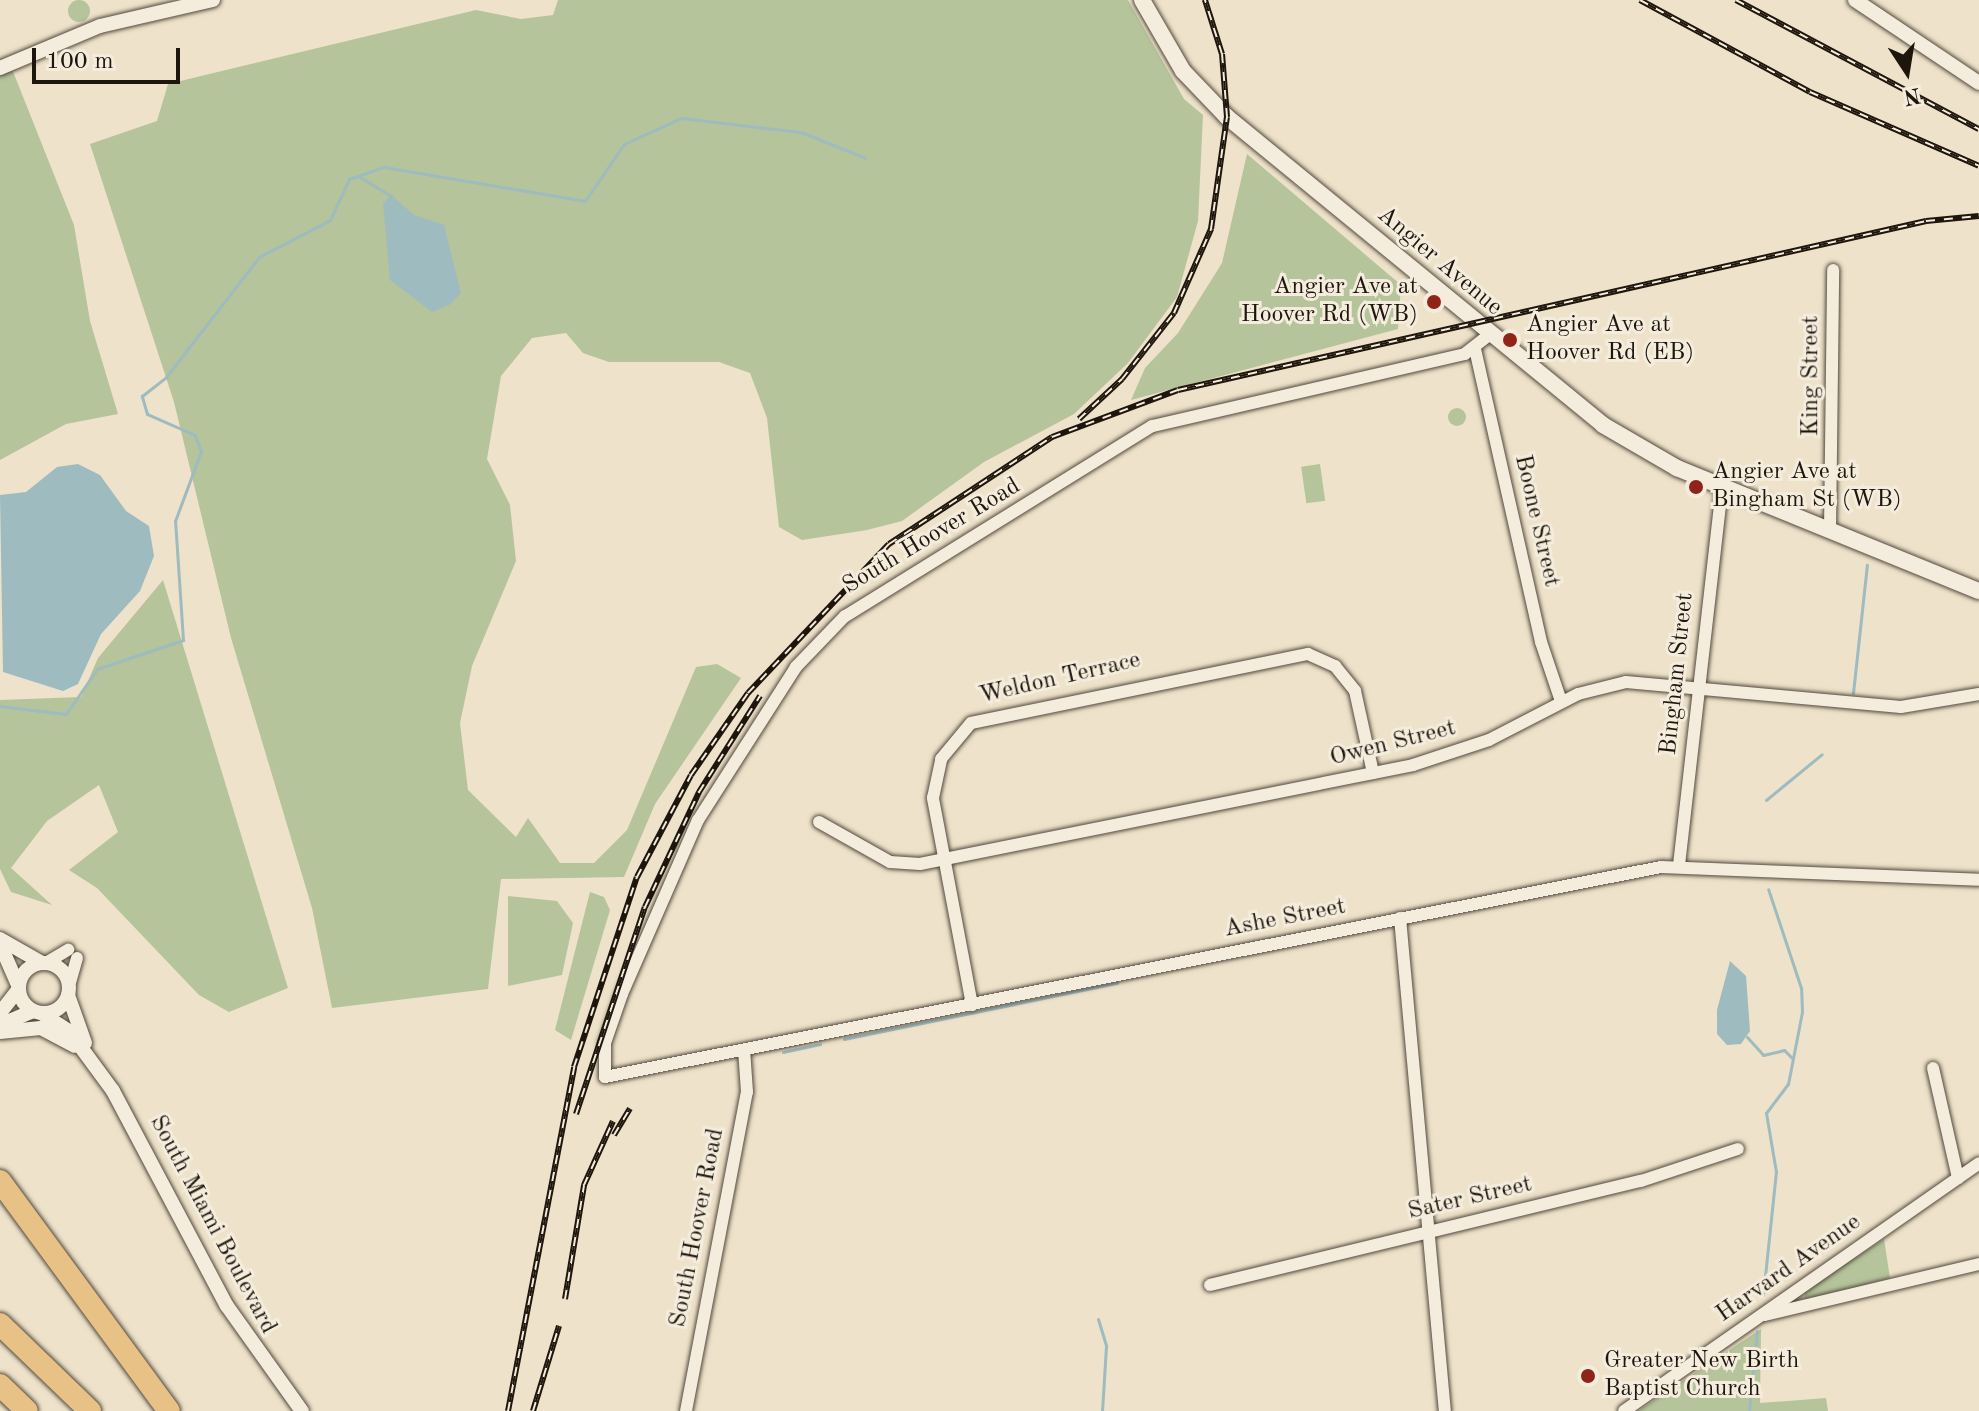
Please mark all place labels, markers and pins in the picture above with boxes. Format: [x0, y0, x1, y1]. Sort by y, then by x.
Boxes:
place label: Angier Ave at Hoover Rd (WB) [1241, 274, 1418, 330]
marker: Angier Ave at Hoover Rd (WB) [1425, 293, 1443, 311]
place label: Angier Ave at Hoover Rd (EB) [1526, 312, 1694, 368]
marker: Angier Ave at Hoover Rd (EB) [1501, 331, 1519, 349]
place label: Angier Ave at Bingham St (WB) [1712, 459, 1902, 515]
marker: Angier Ave at Bingham St (WB) [1687, 478, 1705, 496]
place label: Greater New Birth Baptist Church [1604, 1348, 1799, 1404]
marker: Greater New Birth Baptist Church [1579, 1367, 1597, 1385]

